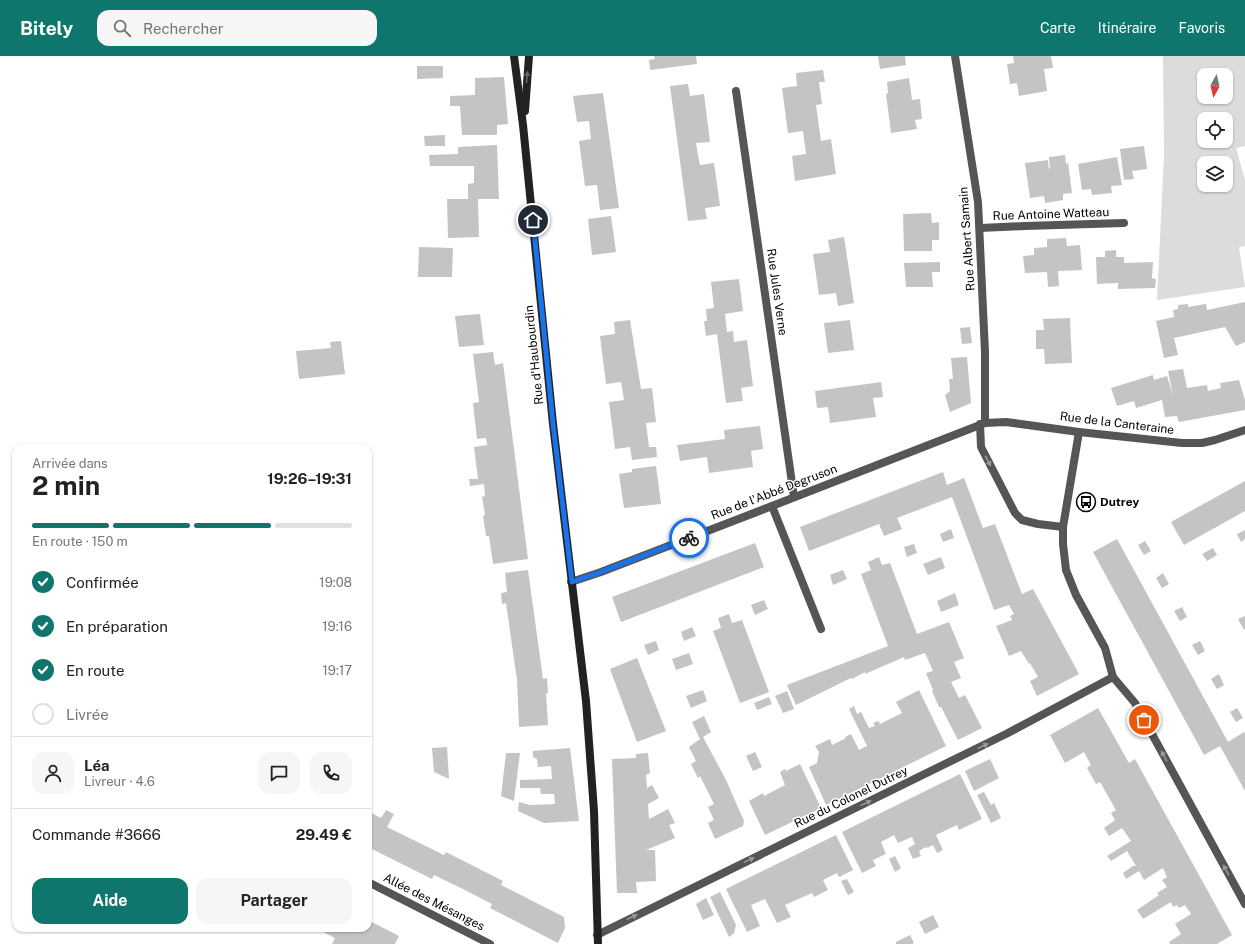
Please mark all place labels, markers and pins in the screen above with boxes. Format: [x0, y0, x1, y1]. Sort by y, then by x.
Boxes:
pin [516, 203, 550, 237]
bus stop icon: Dutrey [1075, 491, 1097, 513]
place label: Dutrey [1100, 495, 1139, 509]
pin [1127, 703, 1161, 737]

